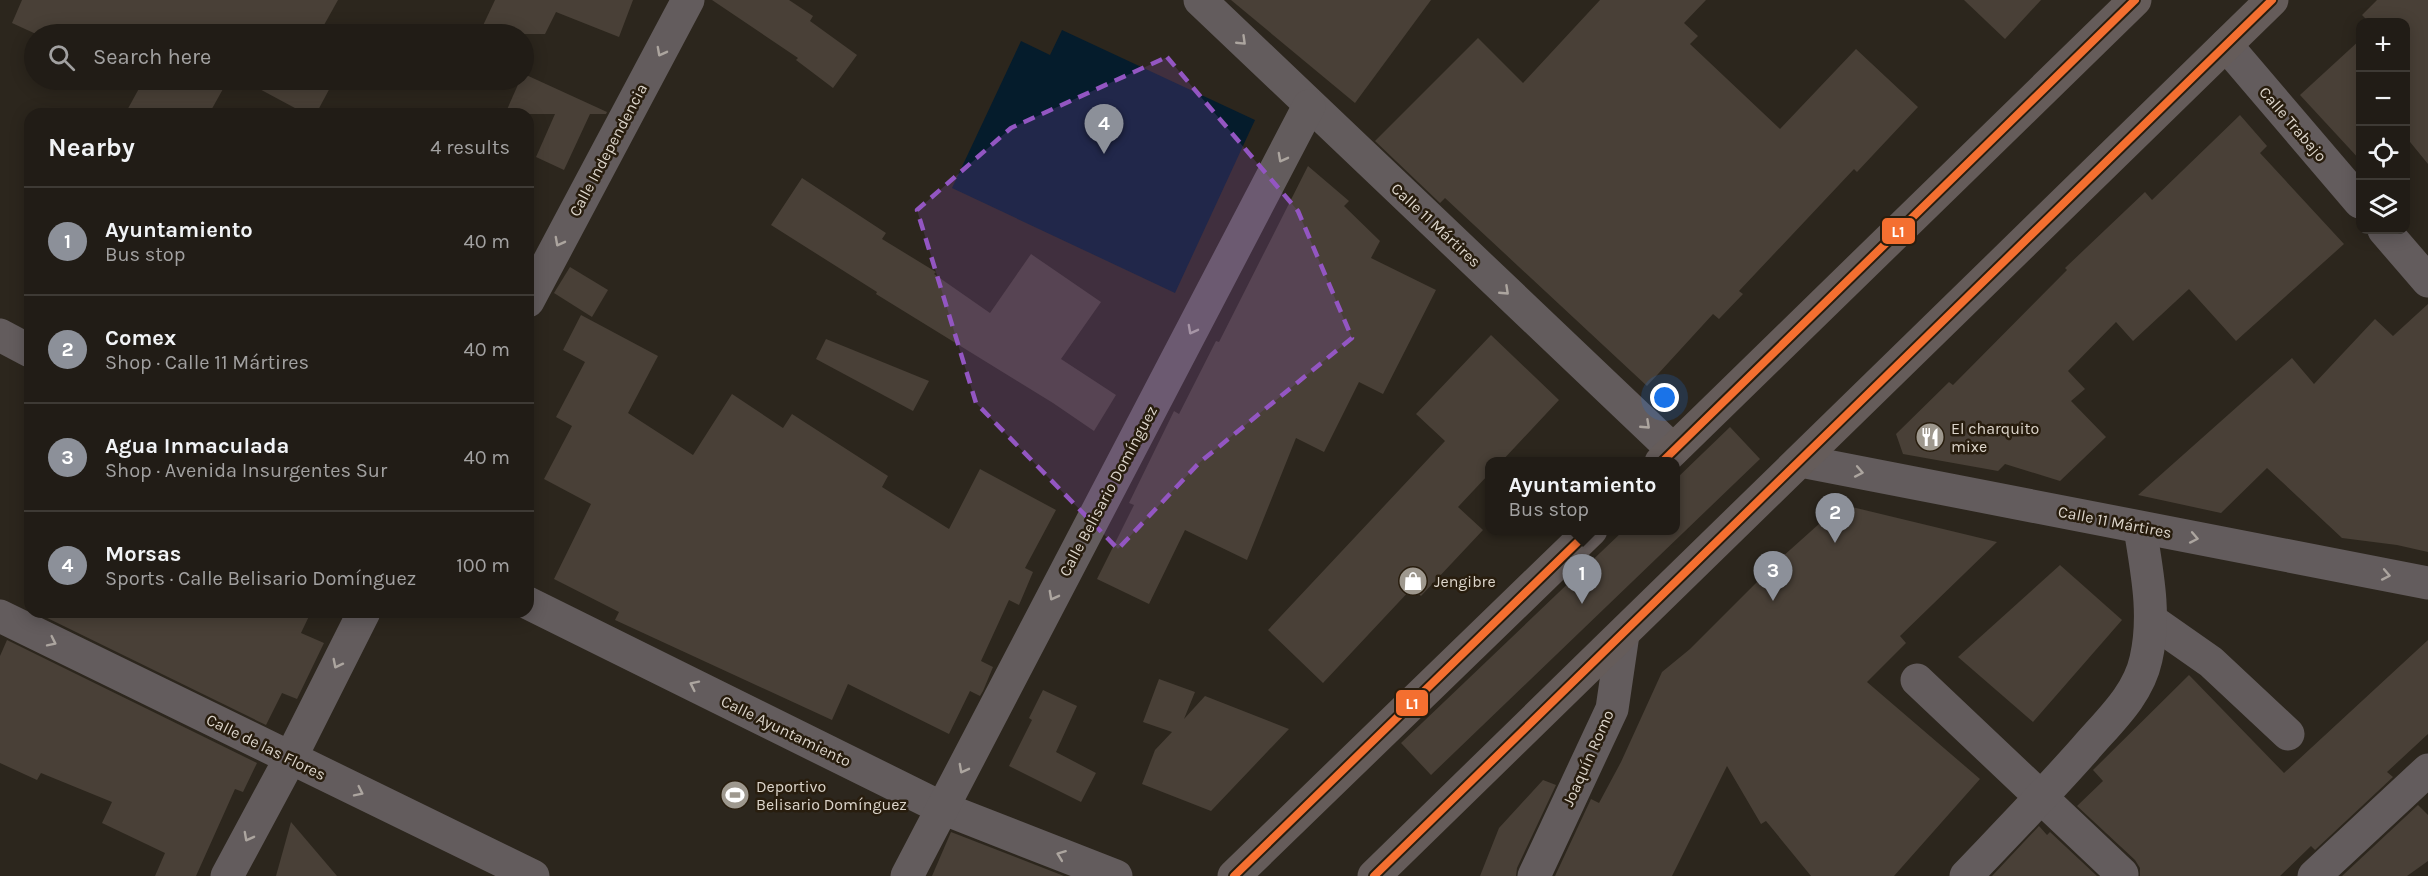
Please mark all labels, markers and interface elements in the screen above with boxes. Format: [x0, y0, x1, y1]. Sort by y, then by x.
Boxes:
map controls [2356, 18, 2410, 234]
button: + [2356, 18, 2410, 72]
search box [24, 24, 534, 90]
one-way arrow [1234, 33, 1245, 44]
icon: search [45, 41, 78, 74]
text: Search here [93, 44, 211, 70]
one-way arrow [657, 45, 668, 56]
button: − [2356, 72, 2410, 126]
street label: Calle Independencia [565, 80, 651, 220]
street label: Calle Trabajo [2255, 83, 2331, 165]
pin: 4 [1084, 104, 1124, 154]
button: locate [2356, 126, 2410, 180]
text: Nearby [48, 132, 135, 163]
text: 4 results [430, 136, 510, 159]
one-way arrow [1278, 151, 1289, 162]
street label: Calle 11 Mártires [1387, 179, 1485, 271]
button: layers [2356, 180, 2410, 234]
text: Ayuntamiento [105, 217, 253, 243]
line badge: L1 [1881, 217, 1916, 245]
text: L1 [1891, 222, 1905, 241]
text: 1 [64, 230, 71, 253]
text: 40 m [464, 230, 510, 253]
one-way arrow [555, 236, 566, 246]
text: Bus stop [105, 243, 185, 266]
one-way arrow [1497, 283, 1508, 294]
one-way arrow [1188, 324, 1199, 335]
text: Comex [105, 325, 176, 351]
text: 2 [61, 338, 74, 361]
text: 40 m [464, 338, 510, 361]
text: Shop · Calle 11 Mártires [105, 351, 309, 374]
your location [1650, 383, 1679, 412]
street label: Calle Belisario Domínguez [1055, 402, 1161, 580]
one-way arrow [1639, 417, 1650, 428]
place label: El charquito mixe [1951, 419, 2039, 456]
restaurant icon: El charquito mixe [1914, 421, 1946, 453]
text: Agua Inmaculada [105, 433, 289, 459]
text: 3 [61, 446, 74, 469]
text: 40 m [464, 446, 510, 469]
popup [1485, 457, 1680, 535]
text: Shop · Avenida Insurgentes Sur [105, 459, 387, 482]
one-way arrow [1853, 465, 1863, 478]
text: Ayuntamiento [1509, 472, 1656, 498]
pin: 2 [1816, 494, 1854, 543]
text: Bus stop [1509, 498, 1589, 521]
street label: Calle 11 Mártires [2057, 502, 2173, 542]
one-way arrow [2189, 531, 2199, 544]
text: Morsas [105, 541, 181, 567]
pin: 3 [1754, 552, 1792, 601]
text: 4 [62, 554, 73, 577]
text: 100 m [456, 554, 510, 577]
pin: 1 [1562, 554, 1602, 604]
shop icon: Jengibre [1397, 565, 1429, 597]
text: Sports · Calle Belisario Domínguez [105, 567, 416, 590]
one-way arrow [2380, 568, 2390, 581]
place label: Jengibre [1434, 572, 1496, 591]
one-way arrow [1049, 590, 1060, 601]
one-way arrow [46, 634, 57, 646]
one-way arrow [333, 658, 345, 669]
one-way arrow [689, 681, 700, 693]
line badge: L1 [1395, 689, 1429, 717]
street label: Calle Ayuntamiento [718, 691, 854, 771]
text: L1 [1405, 694, 1419, 713]
street label: Joaquín Romo [1558, 707, 1618, 809]
street label: Calle de las Flores [203, 710, 329, 784]
one-way arrow [958, 763, 970, 774]
place label: Deportivo Belisario Domínguez [756, 777, 907, 814]
sports icon: Deportivo Belisario Domínguez [719, 779, 751, 811]
one-way arrow [353, 785, 364, 797]
one-way arrow [244, 831, 255, 842]
one-way arrow [1057, 850, 1068, 862]

